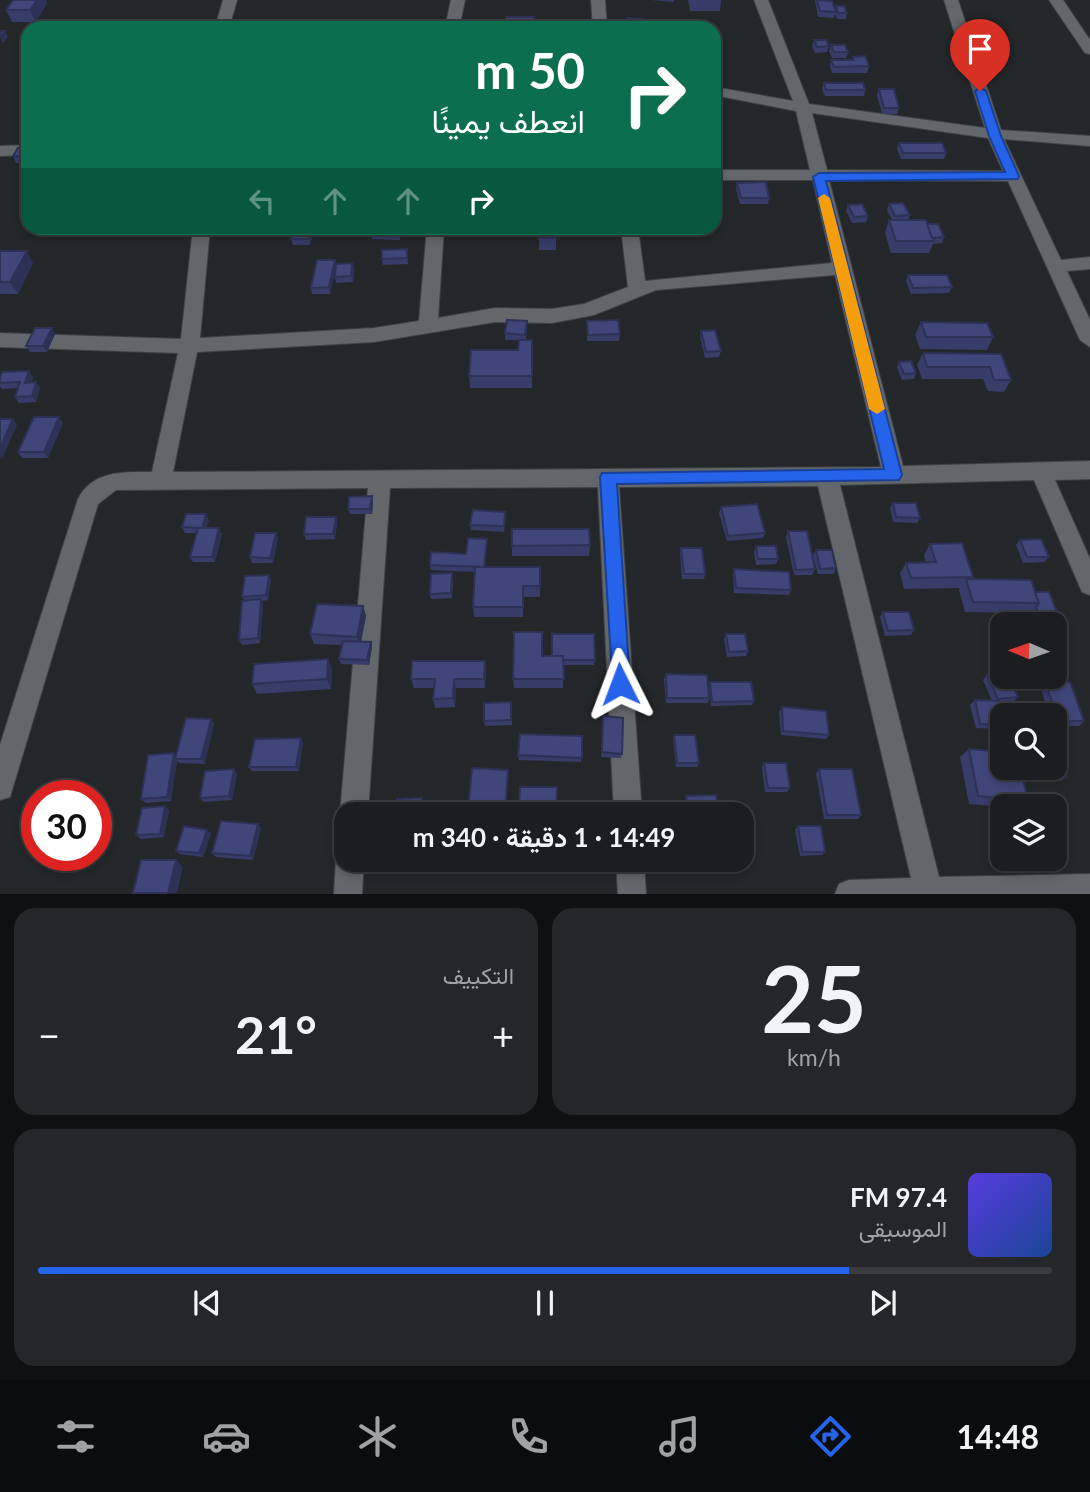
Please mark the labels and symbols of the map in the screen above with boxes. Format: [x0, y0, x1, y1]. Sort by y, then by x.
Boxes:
pin [950, 19, 1010, 91]
north arrow [990, 612, 1068, 690]
position arrow [583, 647, 657, 721]
speed limit sign: 30 [21, 780, 112, 871]

